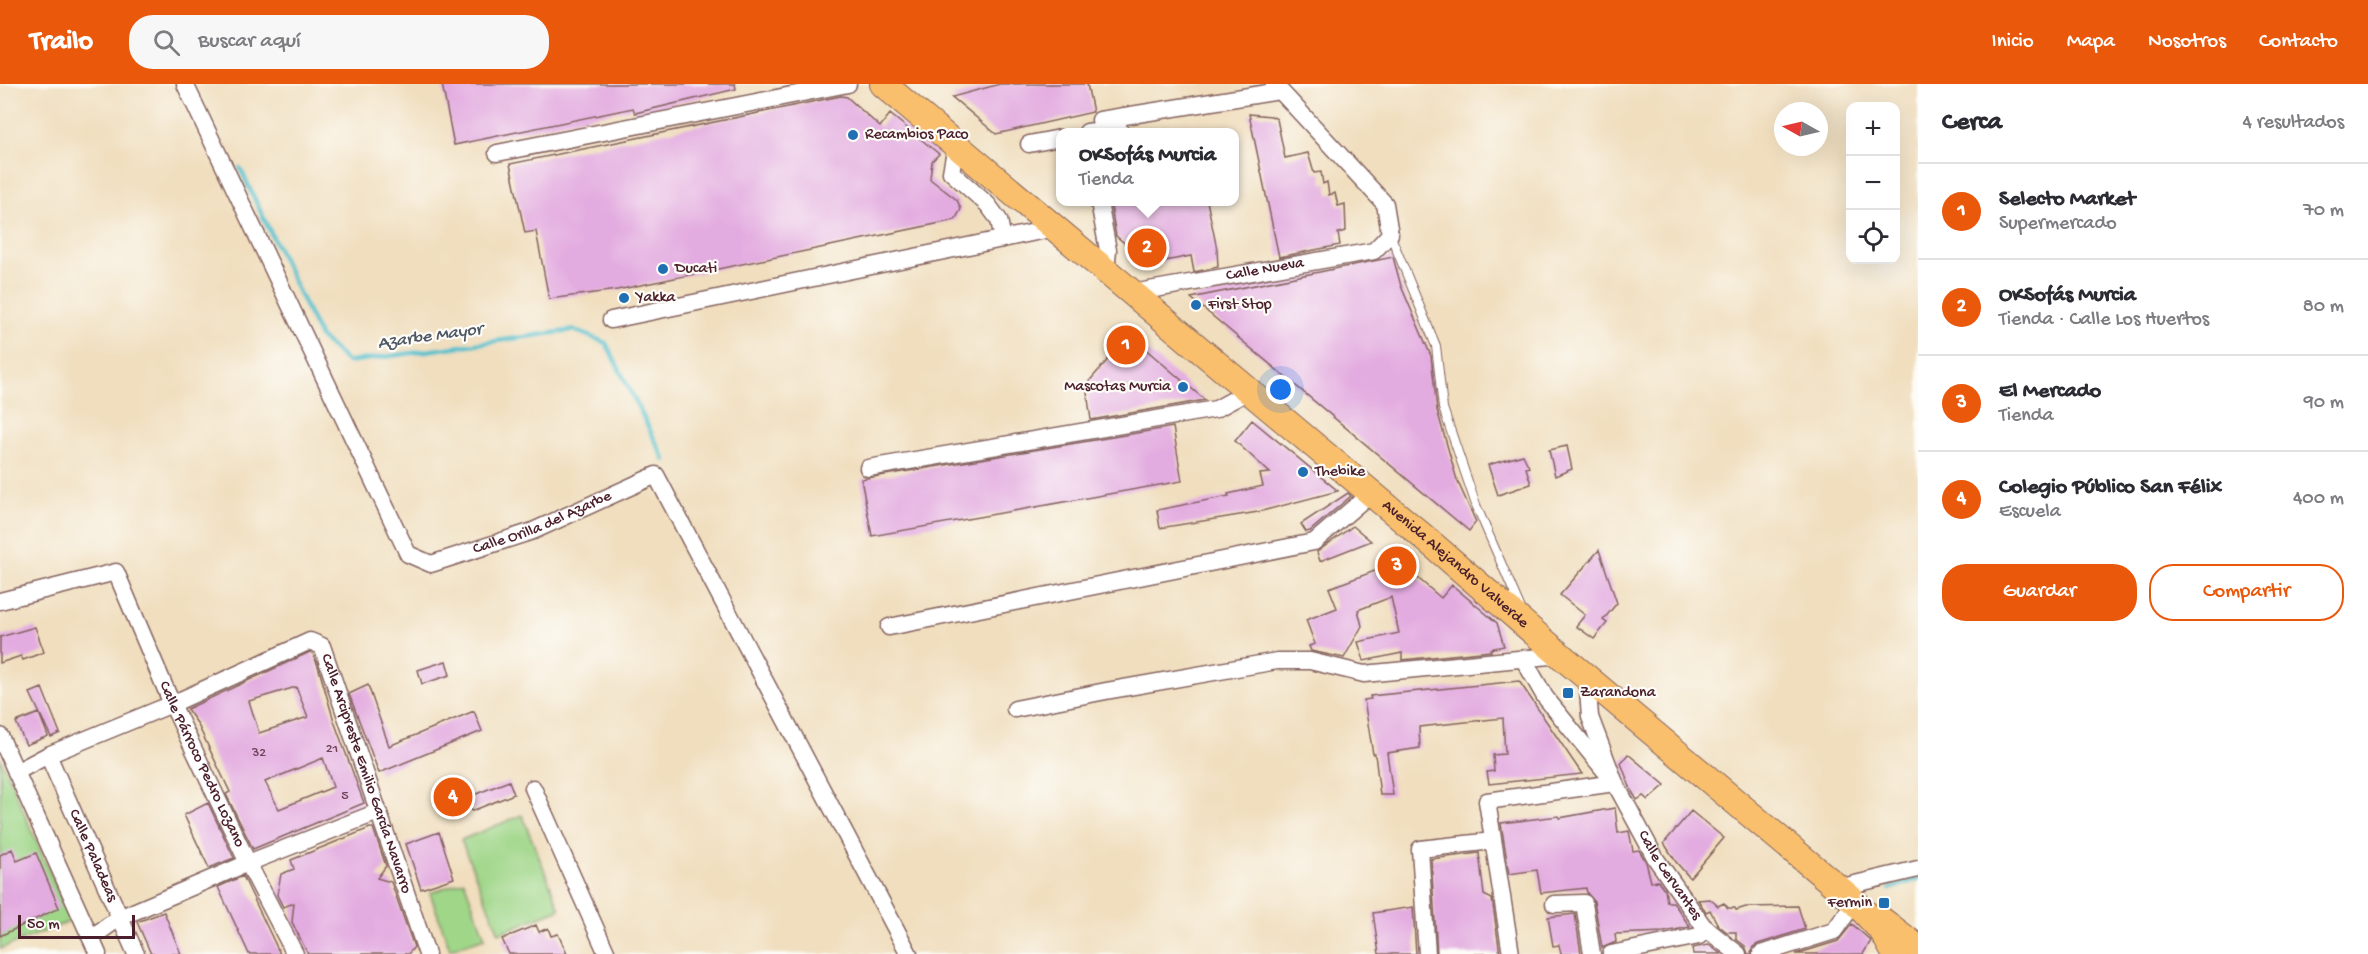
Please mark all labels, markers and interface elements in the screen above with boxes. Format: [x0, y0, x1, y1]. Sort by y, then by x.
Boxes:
search box [129, 15, 549, 69]
text: Trailo [30, 26, 93, 59]
icon: search [150, 26, 183, 59]
text: Buscar aquí [198, 29, 301, 55]
text: Inicio [1992, 30, 2034, 55]
text: Mapa [2067, 30, 2115, 55]
text: Nosotros [2148, 30, 2226, 55]
text: Contacto [2259, 30, 2338, 55]
north arrow [1774, 102, 1828, 156]
map controls [1846, 102, 1900, 264]
button: + [1846, 102, 1900, 156]
text: Cerca [1942, 108, 2002, 139]
text: 4 resultados [2243, 112, 2344, 135]
place label: Recambios Paco [865, 126, 969, 145]
marker: Recambios Paco [846, 128, 860, 142]
popup [1056, 128, 1239, 206]
text: OKSofás Murcia [1079, 143, 1216, 169]
button: − [1846, 156, 1900, 210]
text: Tienda [1079, 169, 1134, 192]
text: Selecto Market [1999, 187, 2135, 213]
text: 1 [1957, 200, 1966, 223]
text: 70 m [2303, 200, 2344, 223]
button: locate [1846, 210, 1900, 264]
text: Supermercado [1999, 213, 2117, 236]
pin: 2 [1128, 226, 1166, 270]
street label: Calle Nueva [1225, 254, 1307, 286]
place label: Ducati [674, 260, 717, 279]
marker: Ducati [656, 262, 670, 276]
text: OKSofás Murcia [1999, 283, 2136, 309]
place label: Yakka [634, 289, 677, 308]
marker: Yakka [617, 291, 631, 305]
place label: First Stop [1207, 296, 1272, 315]
text: 2 [1957, 296, 1966, 319]
text: 80 m [2303, 296, 2344, 319]
marker: First Stop [1189, 298, 1203, 312]
text: Tienda · Calle Los Huertos [1999, 309, 2209, 332]
water label: Azarbe Mayor [377, 319, 487, 355]
pin: 1 [1106, 322, 1146, 368]
your location [1266, 375, 1295, 404]
place label: Mascotas Murcia [1064, 378, 1172, 397]
text: El Mercado [1999, 379, 2101, 405]
marker: Mascotas Murcia [1176, 380, 1190, 394]
text: 3 [1956, 392, 1967, 415]
text: 90 m [2304, 392, 2344, 415]
text: Tienda [1999, 405, 2054, 428]
place label: Thebike [1314, 463, 1366, 482]
marker: Thebike [1296, 465, 1310, 479]
text: Colegio Público San Félix [1999, 475, 2222, 501]
street label: Calle Orilla del Azarbe [471, 487, 615, 559]
text: 4 [1957, 488, 1966, 511]
text: 400 m [2293, 488, 2344, 511]
street label: Avenida Alejandro Valverde [1378, 496, 1533, 633]
text: Escuela [1999, 501, 2061, 524]
pin: 3 [1378, 544, 1416, 588]
button: Guardar [1942, 564, 2137, 621]
button: Compartir [2149, 564, 2344, 621]
street label: Calle Arcipreste Emilio García Navarro [316, 651, 415, 896]
street label: Calle Párroco Pedro Lozano [154, 678, 249, 851]
place label: Zarandona [1580, 684, 1657, 703]
marker: Zarandona [1561, 686, 1575, 700]
house number: 21 [326, 741, 338, 758]
house number: 32 [251, 745, 266, 762]
pin: 4 [434, 774, 472, 820]
house number: 5 [341, 788, 349, 805]
street label: Calle Paladeas [64, 806, 122, 906]
street label: Calle Cervantes [1633, 827, 1706, 925]
place label: Fermin [1826, 894, 1872, 913]
marker: Fermin [1877, 896, 1891, 910]
scale bar [18, 912, 135, 940]
text: 50 m [27, 916, 60, 935]

